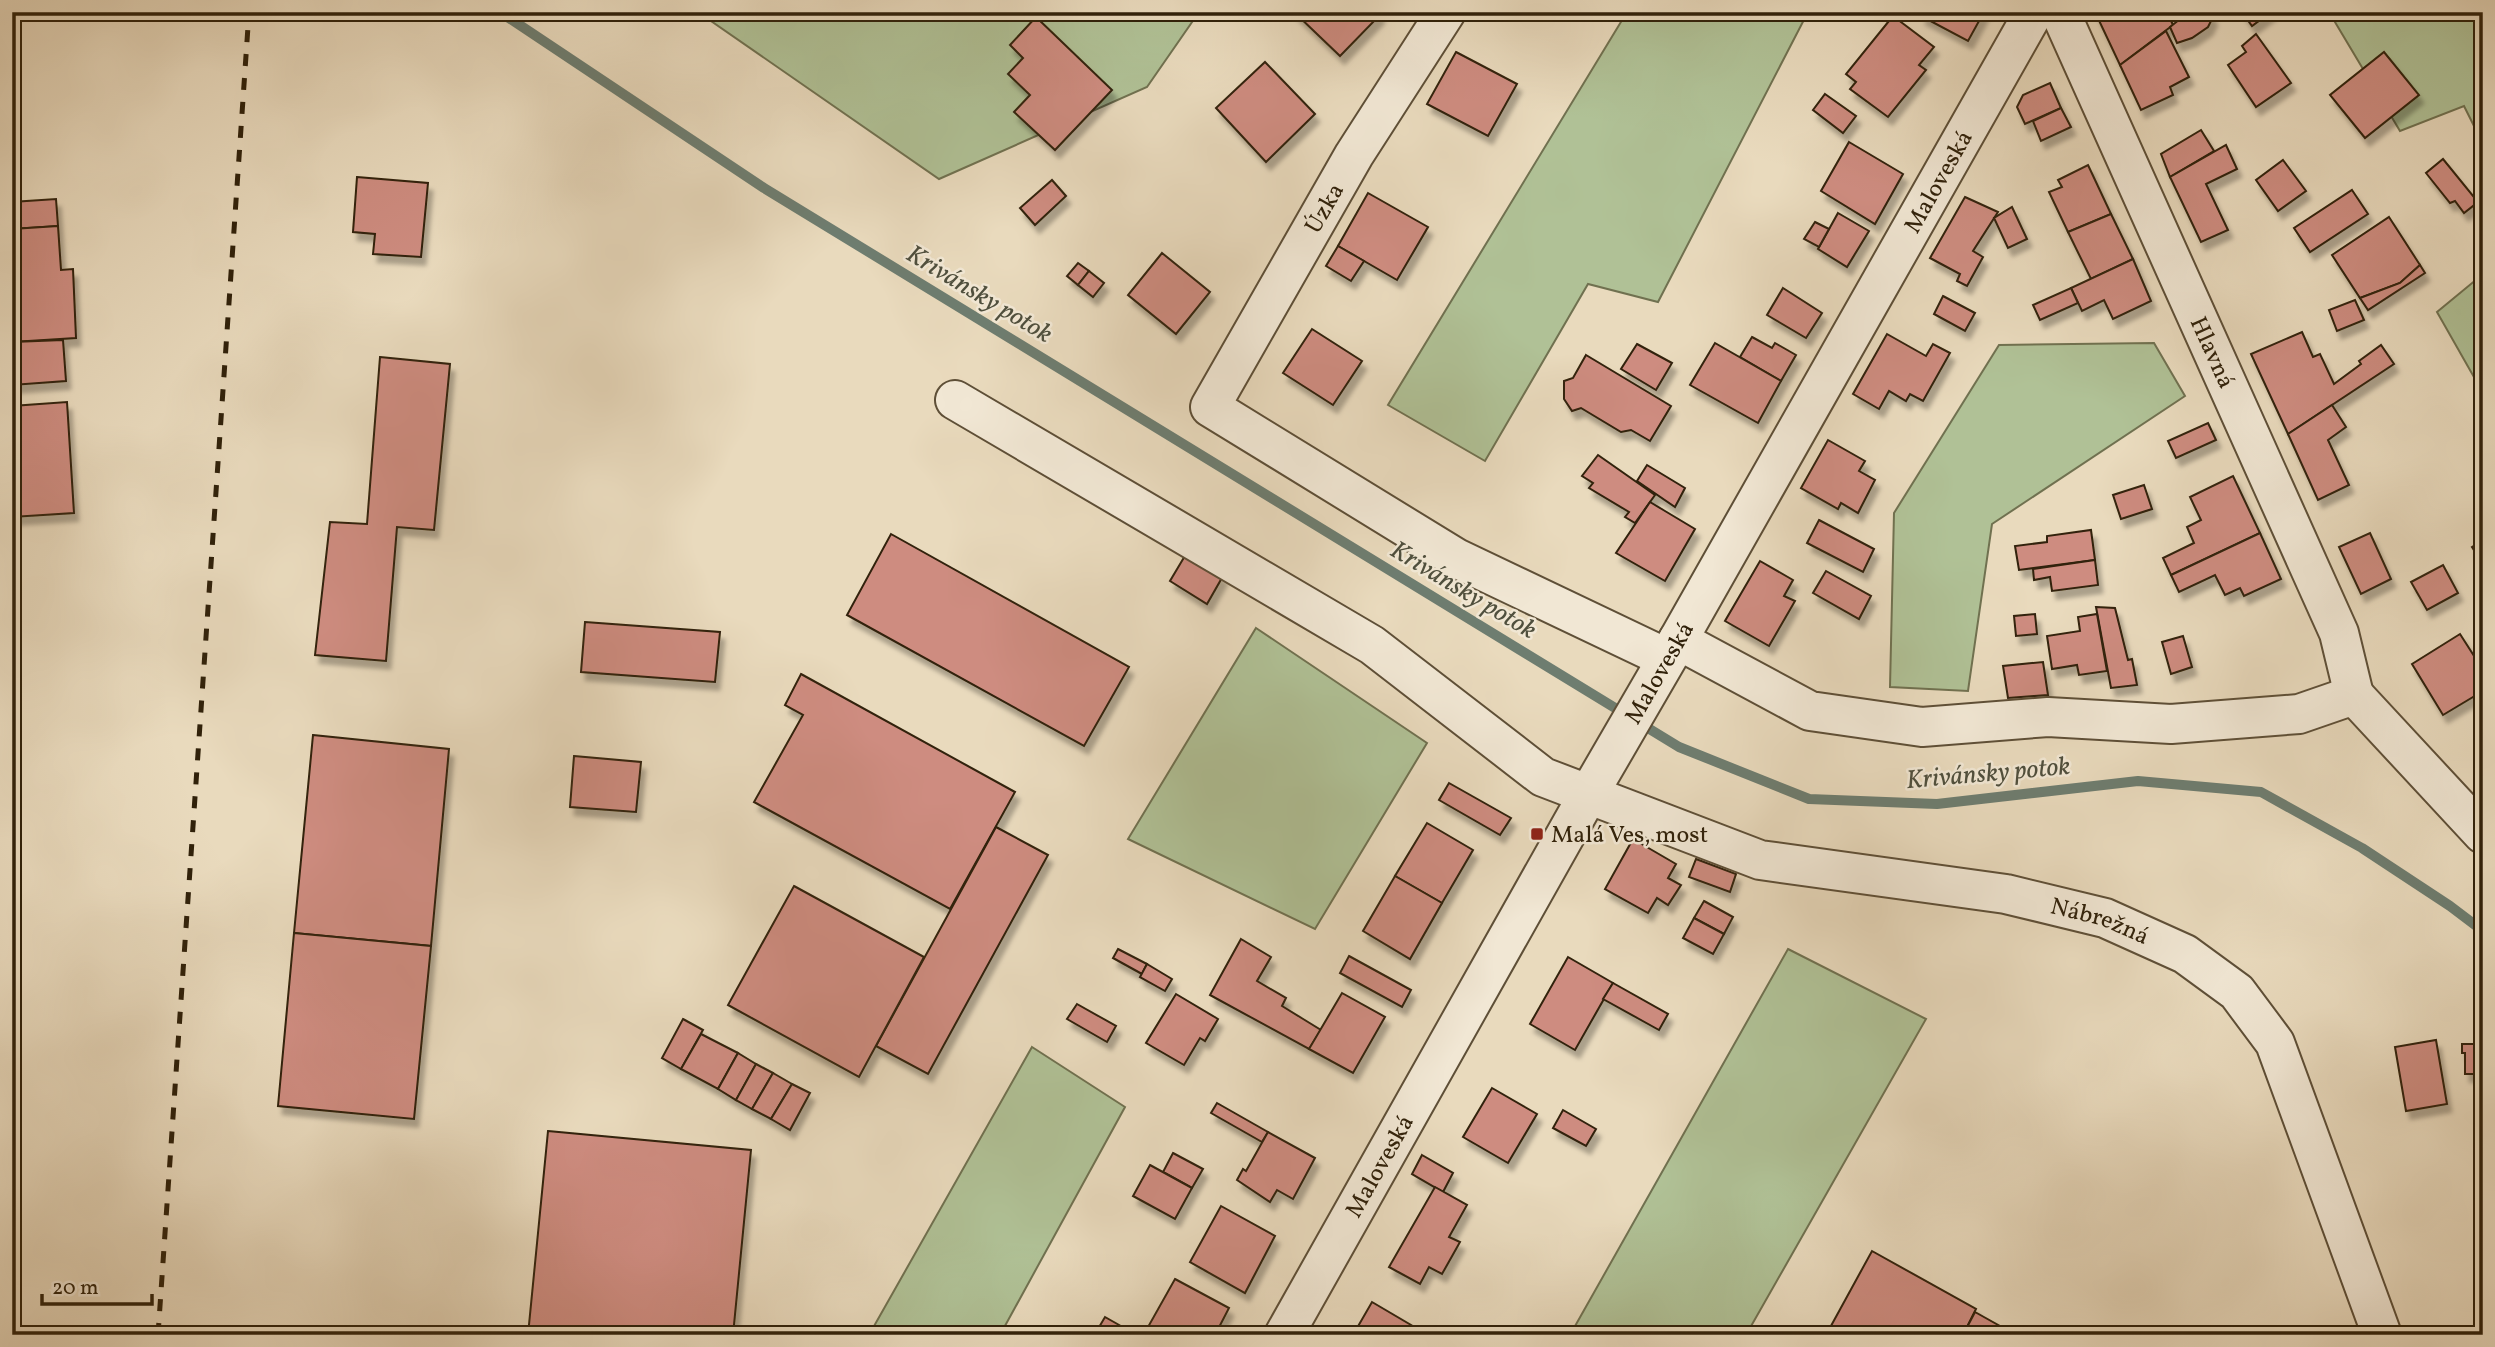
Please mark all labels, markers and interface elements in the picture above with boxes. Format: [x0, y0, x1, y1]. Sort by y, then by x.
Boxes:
street label: Maloveská [1897, 125, 1982, 240]
street label: Úzka [1298, 177, 1354, 241]
water label: Krivánsky potok [899, 237, 1059, 353]
street label: Hlavná [2180, 312, 2242, 394]
water label: Krivánsky potok [1383, 533, 1543, 649]
street label: Maloveská [1618, 616, 1704, 731]
water label: Krivánsky potok [1905, 749, 2072, 799]
place label: Malá Ves, most [1551, 819, 1708, 853]
marker: Malá Ves, most [1529, 826, 1545, 842]
street label: Nábrežná [2047, 890, 2154, 955]
street label: Maloveská [1338, 1109, 1423, 1225]
scale bar [42, 1263, 152, 1307]
text: 20 m [52, 1274, 98, 1303]

